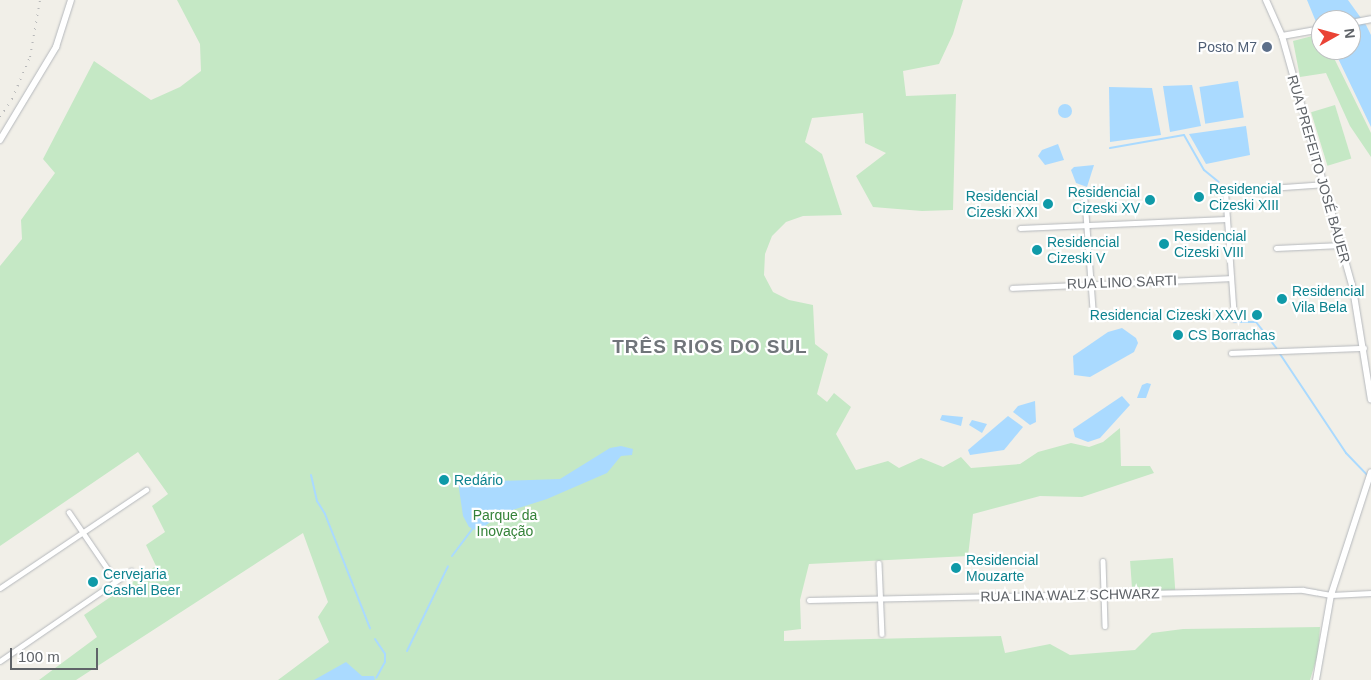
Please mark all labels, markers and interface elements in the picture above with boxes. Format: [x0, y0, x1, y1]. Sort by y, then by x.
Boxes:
north arrow [1311, 10, 1361, 60]
text: N [1341, 27, 1358, 39]
place label: Posto M7 [1198, 39, 1257, 55]
marker: Posto M7 [1261, 41, 1273, 53]
street label: RUA PREFEITO JOSÉ BAUER [1284, 73, 1354, 265]
place label: Residencial Cizeski XIII [1209, 181, 1281, 213]
place label: Residencial Cizeski XV [1068, 184, 1140, 216]
place label: Residencial Cizeski XXI [966, 188, 1038, 220]
marker: Residencial Cizeski XIII [1193, 191, 1205, 203]
marker: Residencial Cizeski XV [1144, 194, 1156, 206]
marker: Residencial Cizeski XXI [1042, 198, 1054, 210]
place label: Residencial Cizeski VIII [1174, 228, 1246, 260]
place label: Residencial Cizeski V [1047, 234, 1119, 266]
marker: Residencial Cizeski VIII [1158, 238, 1170, 250]
marker: Residencial Cizeski V [1031, 244, 1043, 256]
street label: RUA LINO SARTI [1066, 272, 1178, 292]
place label: Residencial Vila Bela [1292, 283, 1364, 316]
marker: Residencial Vila Bela [1276, 293, 1288, 305]
place label: Residencial Cizeski XXVI [1090, 307, 1247, 323]
marker: Residencial Cizeski XXVI [1251, 309, 1263, 321]
place label: CS Borrachas [1188, 327, 1275, 343]
marker: CS Borrachas [1172, 329, 1184, 341]
district label: TRÊS RIOS DO SUL [610, 336, 810, 358]
place label: Redário [454, 472, 503, 488]
marker: Redário [438, 474, 450, 486]
park label: Parque da Inovação [473, 507, 537, 540]
place label: Residencial Mouzarte [966, 552, 1038, 584]
marker: Residencial Mouzarte [950, 562, 962, 574]
place label: Cervejaria Cashel Beer [103, 566, 180, 598]
marker: Cervejaria Cashel Beer [87, 576, 99, 588]
street label: RUA LINA WALZ SCHWARZ [979, 585, 1161, 605]
scale bar [12, 638, 100, 670]
text: 100 m [18, 648, 60, 665]

